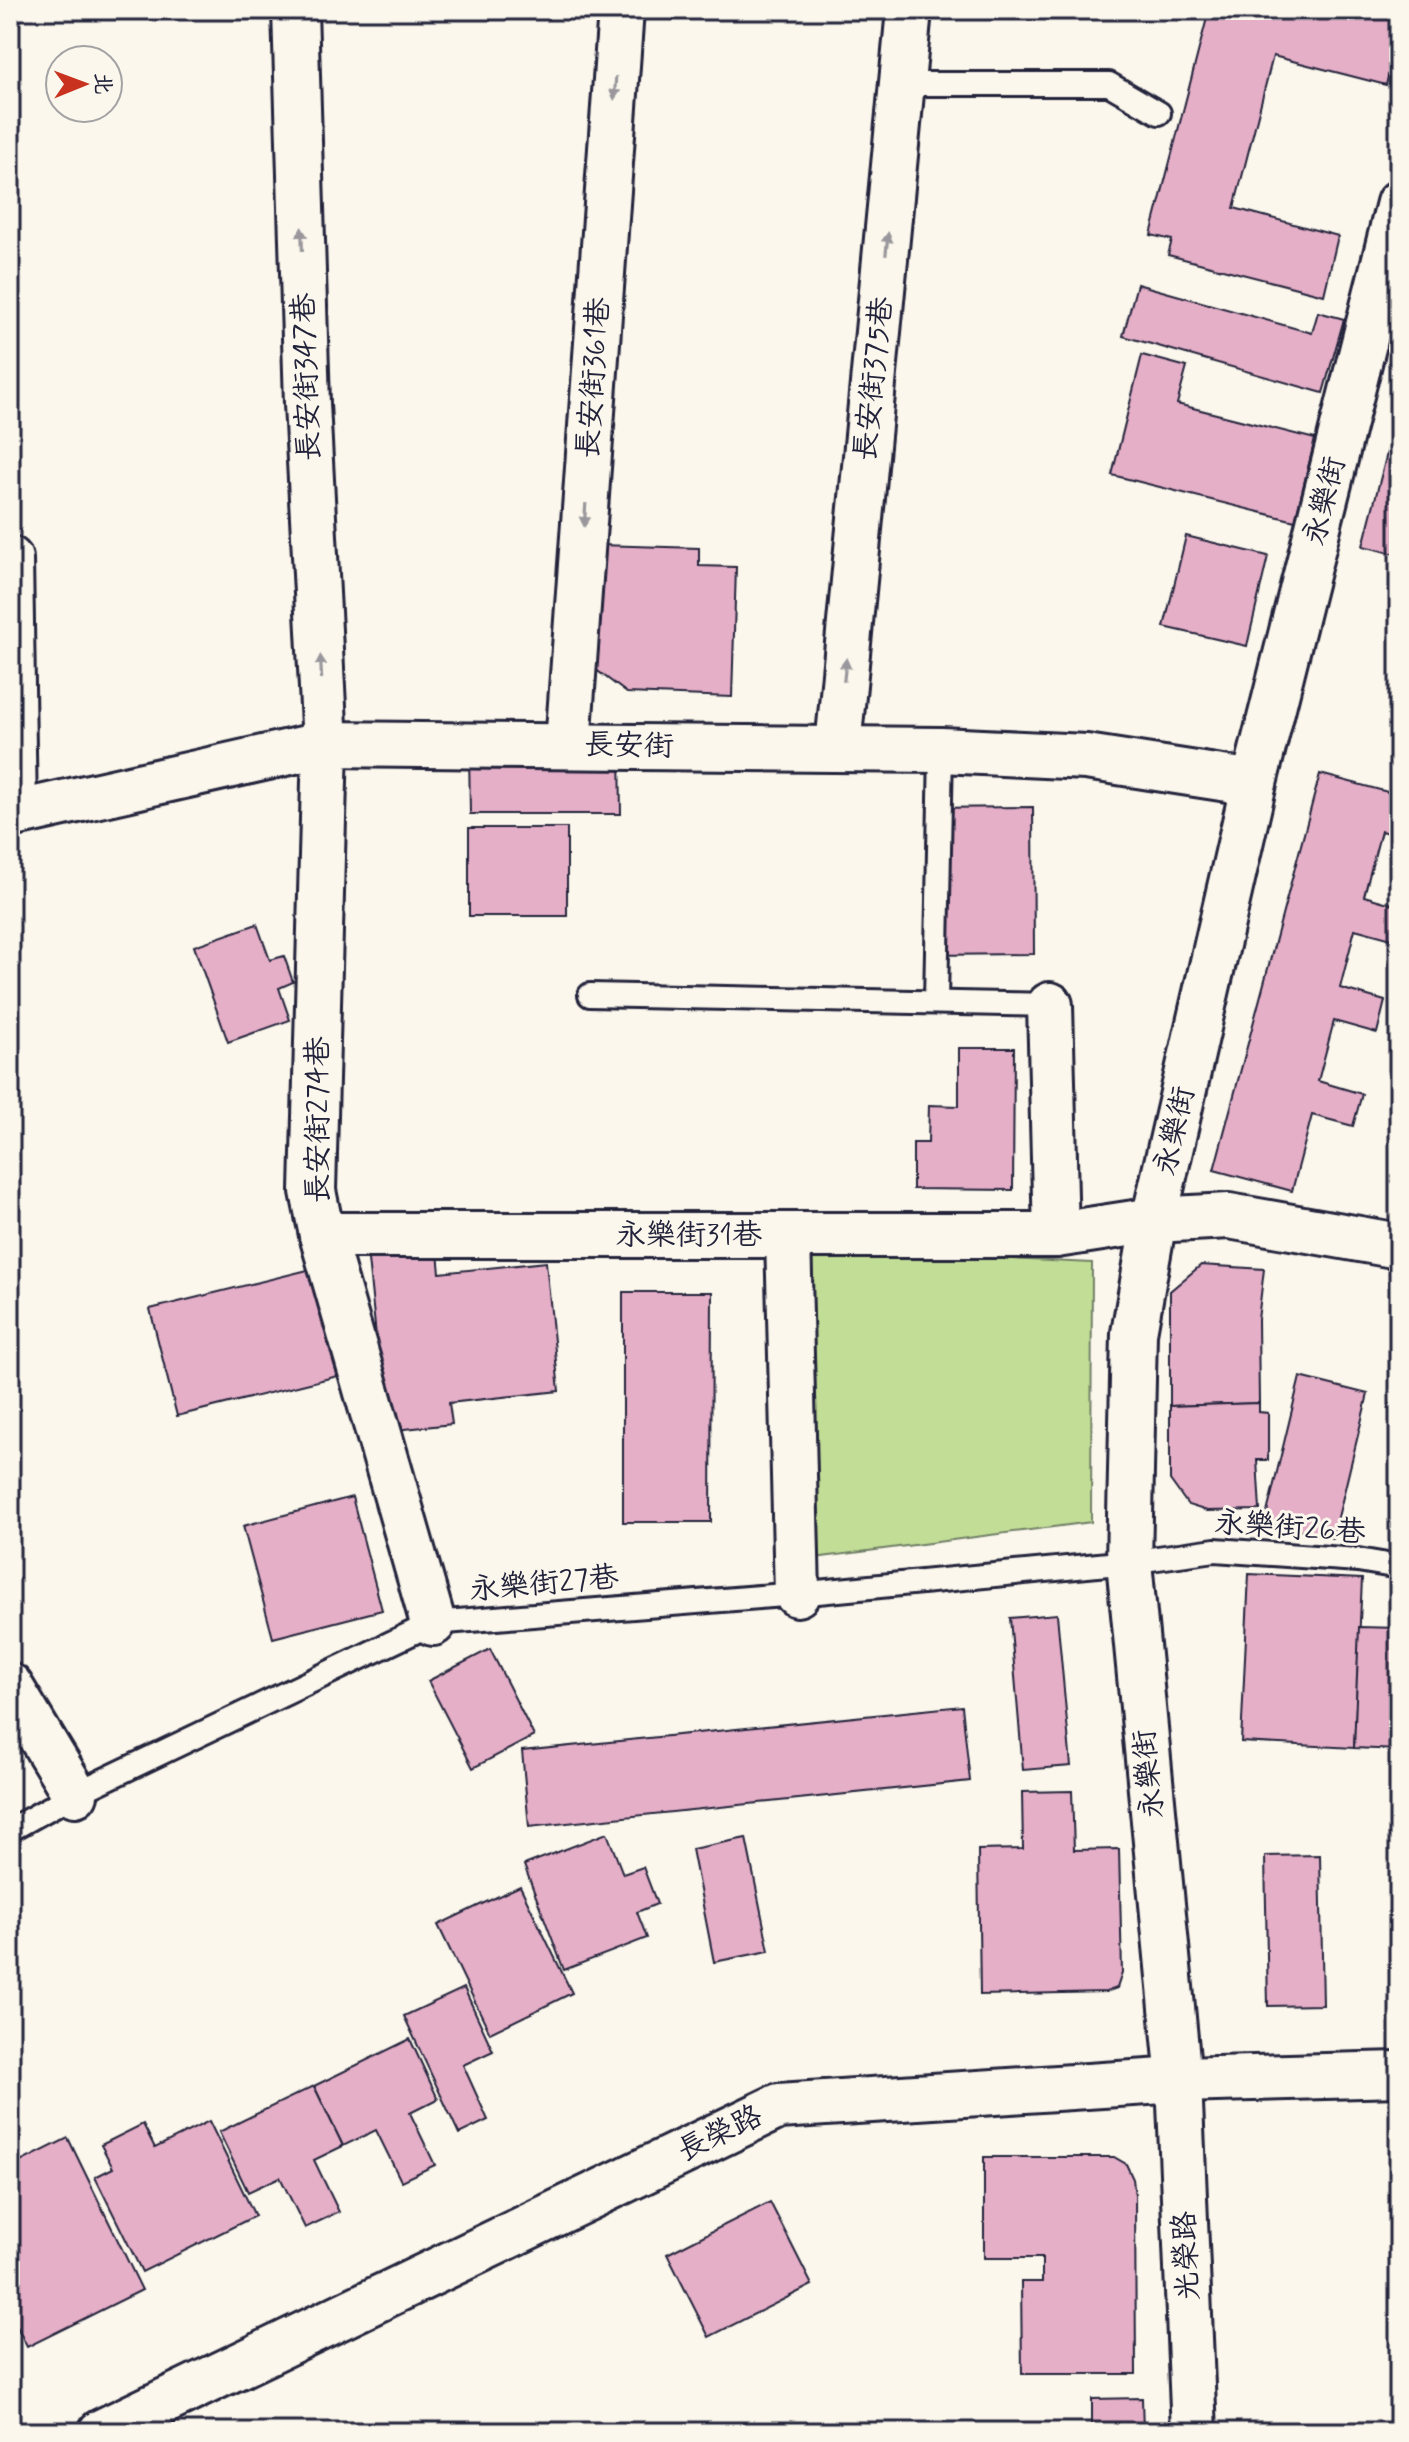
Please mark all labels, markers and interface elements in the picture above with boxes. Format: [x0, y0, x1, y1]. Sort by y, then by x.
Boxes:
north arrow [44, 44, 124, 124]
text: 北 [88, 72, 116, 95]
one-way arrow [608, 76, 621, 101]
one-way arrow [295, 226, 308, 251]
one-way arrow [881, 231, 894, 256]
street label: 長安街347巷 [285, 292, 329, 462]
street label: 長安街375巷 [846, 295, 902, 463]
street label: 長安街361巷 [569, 296, 619, 460]
street label: 永樂街 [1295, 453, 1355, 549]
one-way arrow [578, 503, 591, 528]
one-way arrow [314, 654, 327, 679]
one-way arrow [839, 657, 852, 682]
street label: 長安街 [584, 726, 674, 766]
street label: 長安街274巷 [299, 1036, 338, 1204]
street label: 永樂街 [1146, 1083, 1204, 1179]
street label: 永樂街31巷 [616, 1216, 762, 1255]
street label: 永樂街26巷 [1213, 1503, 1367, 1553]
street label: 永樂街27巷 [468, 1558, 620, 1610]
street label: 永樂街 [1125, 1727, 1173, 1821]
street label: 長榮路 [671, 2097, 769, 2171]
street label: 光榮路 [1165, 2210, 1209, 2302]

